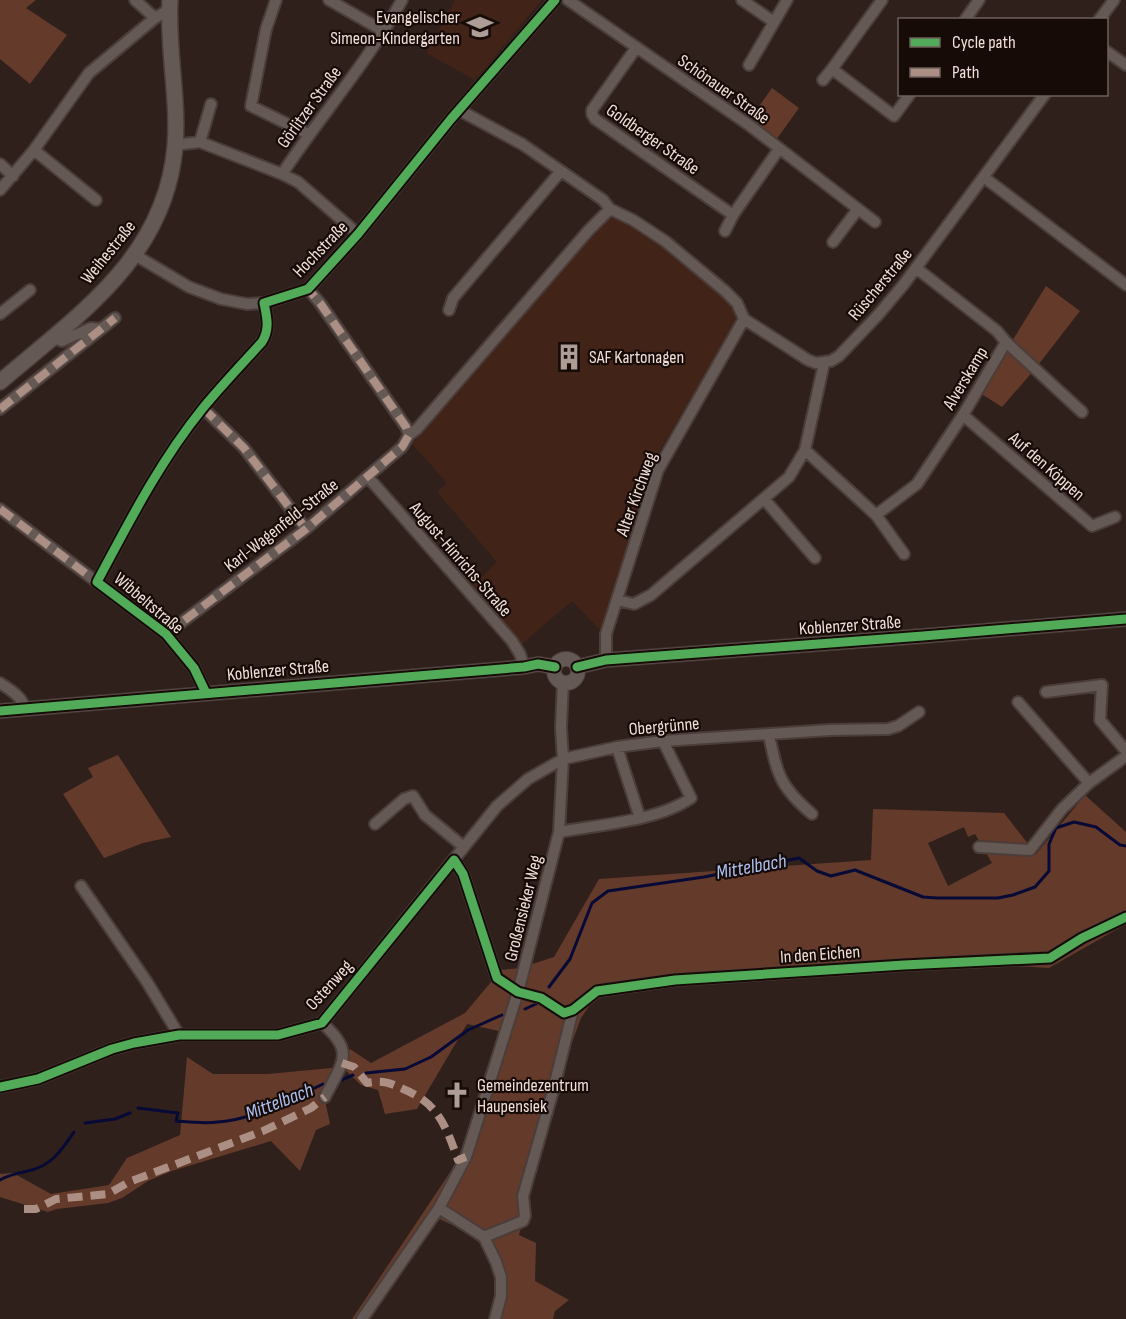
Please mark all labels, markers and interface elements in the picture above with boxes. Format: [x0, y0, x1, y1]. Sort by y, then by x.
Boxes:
place label: Evangelischer Simeon-Kindergarten [330, 7, 460, 49]
school or university icon: Evangelischer Simeon-Kindergarten [465, 12, 495, 42]
legend [898, 18, 1108, 96]
text: Cycle path [952, 32, 1016, 53]
street label: Schönauer Straße [674, 50, 774, 129]
street label: Görlitzer Straße [273, 62, 346, 152]
text: Path [952, 62, 980, 83]
street label: Goldberger Straße [602, 100, 703, 179]
street label: Weihestraße [76, 216, 140, 288]
street label: Hochstraße [288, 217, 352, 282]
street label: Rüscherstraße [844, 244, 917, 325]
building icon: SAF Kartonagen [554, 342, 584, 372]
street label: Alverskamp [938, 343, 992, 414]
place label: SAF Kartonagen [589, 347, 684, 368]
street label: Auf den Köppen [1004, 427, 1089, 505]
street label: Alter Kirchweg [611, 449, 661, 540]
street label: Karl-Wagenfeld-Straße [220, 474, 343, 576]
street label: August-Hinrichs-Straße [405, 497, 516, 621]
street label: Wibbeltstraße [110, 568, 188, 639]
street label: Koblenzer Straße [798, 611, 902, 640]
street label: Koblenzer Straße [226, 656, 330, 685]
street label: Obergrünne [628, 713, 700, 740]
water label: Mittelbach [714, 849, 788, 885]
street label: Großensieker Weg [500, 853, 547, 963]
street label: In den Eichen [779, 941, 861, 968]
street label: Ostenweg [301, 956, 357, 1015]
place label: Gemeindezentrum Haupensiek [477, 1075, 589, 1117]
water label: Mittelbach [242, 1078, 317, 1126]
church icon: Gemeindezentrum Haupensiek [442, 1080, 472, 1110]

